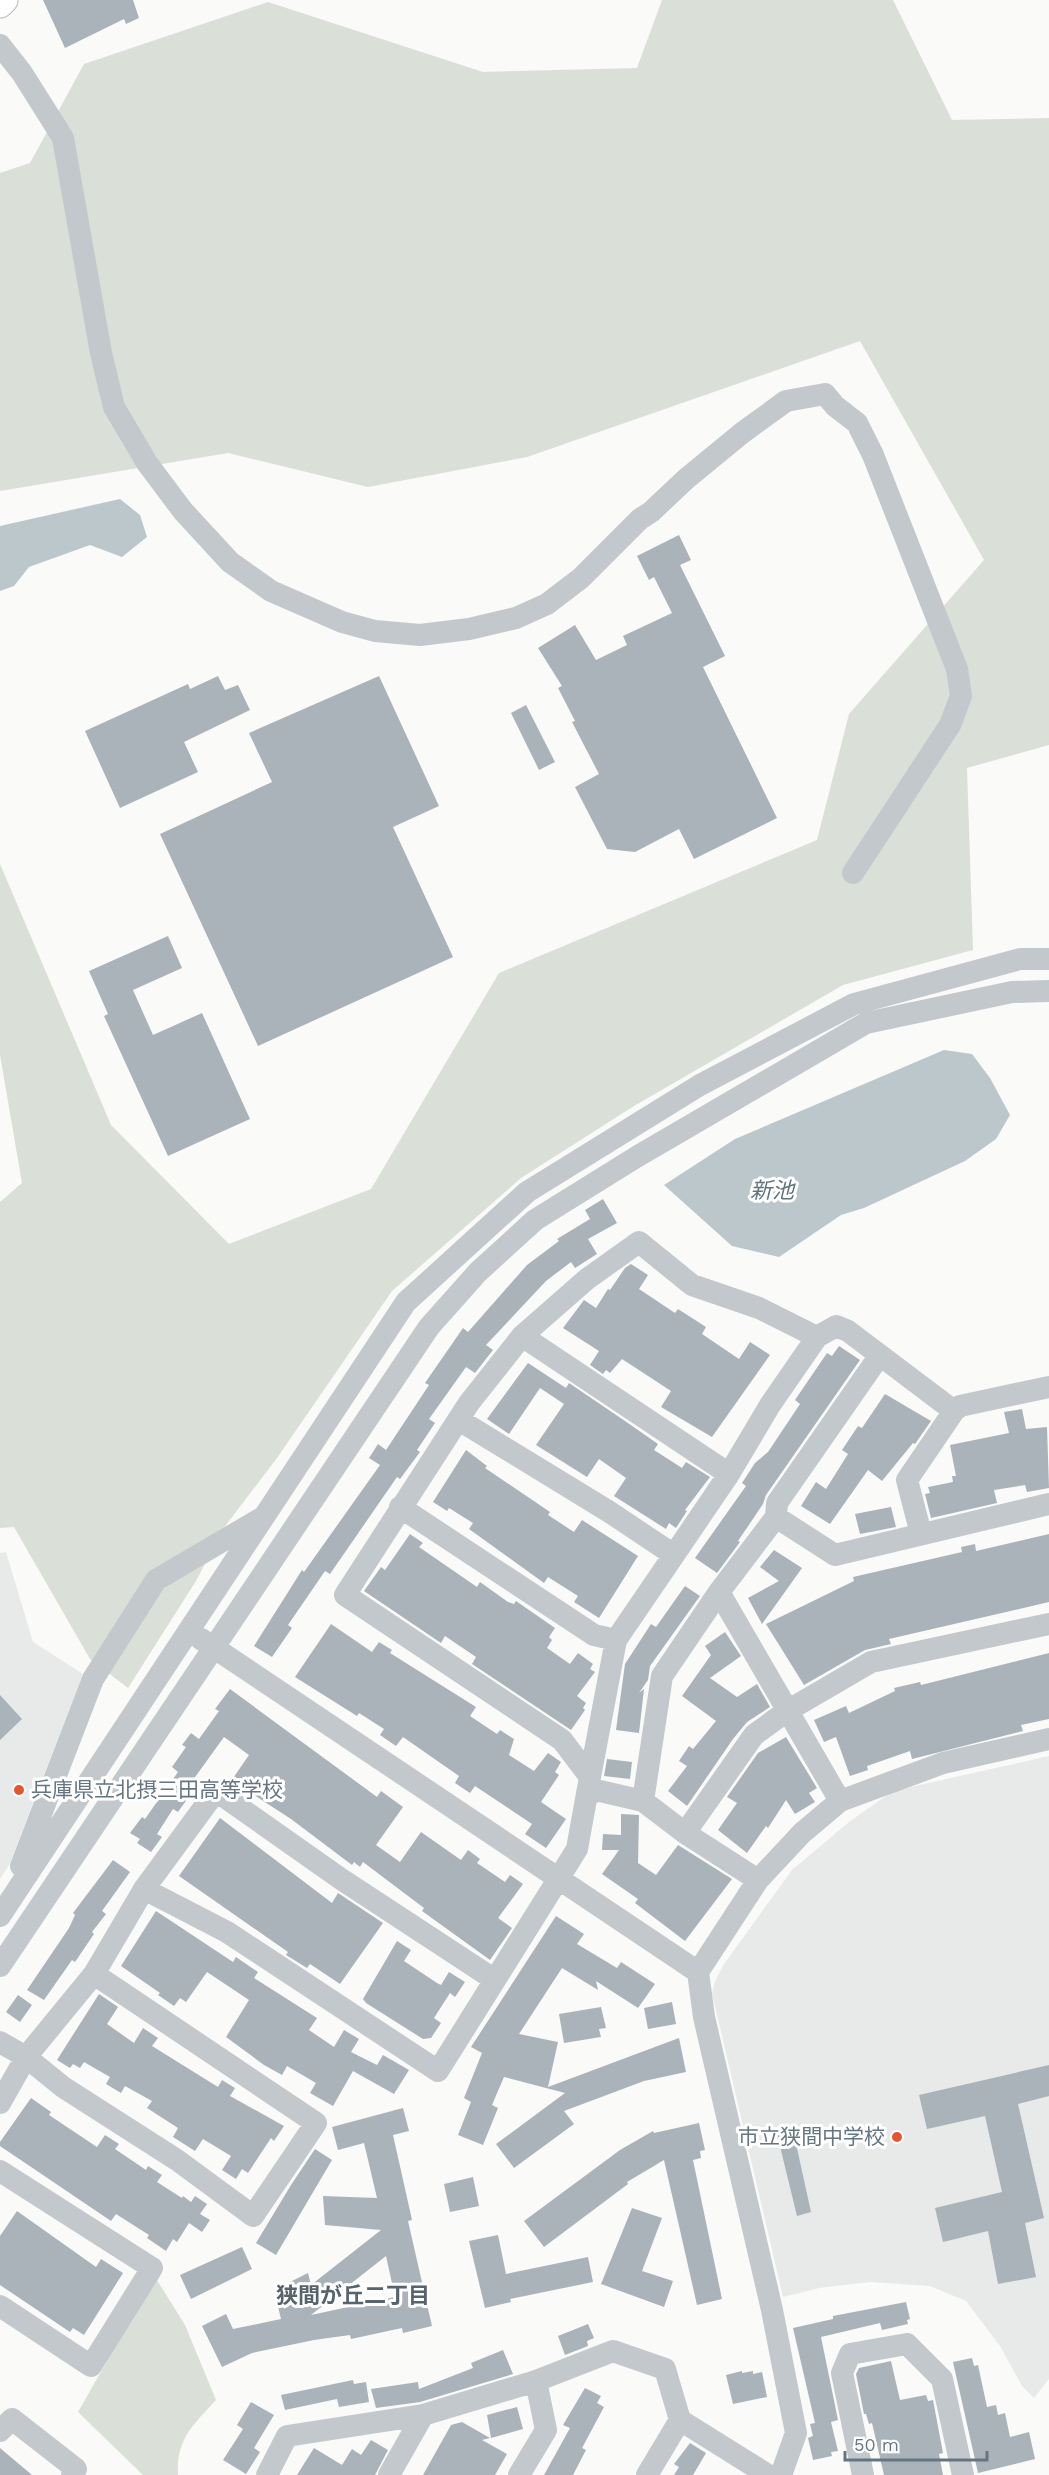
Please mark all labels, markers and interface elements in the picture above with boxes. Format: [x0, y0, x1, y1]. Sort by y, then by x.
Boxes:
water label: 新池 [750, 1178, 796, 1203]
place label: 兵庫県立北摂三田高等学校 [31, 1777, 283, 1802]
marker: 兵庫県立北摂三田高等学校 [12, 1783, 26, 1797]
place label: 市立狭間中学校 [738, 2124, 885, 2149]
marker: 市立狭間中学校 [890, 2130, 904, 2144]
district label: 狭間が丘二丁目 [276, 2283, 430, 2308]
scale bar [845, 2424, 988, 2462]
text: 50 m [854, 2434, 899, 2455]

